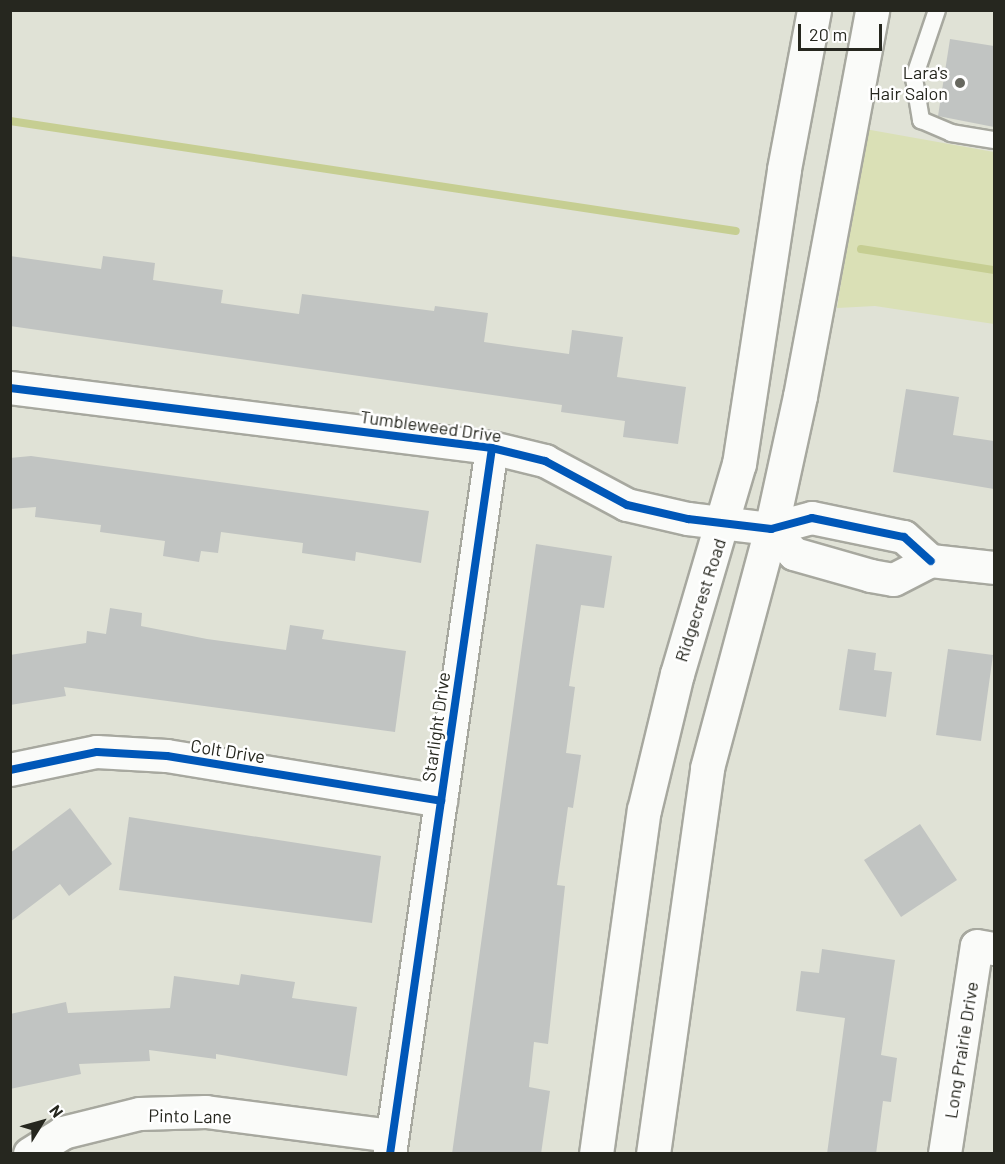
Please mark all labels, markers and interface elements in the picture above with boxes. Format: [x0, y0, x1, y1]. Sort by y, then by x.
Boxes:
scale bar [801, 12, 885, 50]
text: 20 m [809, 23, 847, 45]
place label: Lara's Hair Salon [869, 62, 948, 104]
marker: Lara's Hair Salon [953, 76, 967, 90]
street label: Tumbleweed Drive [359, 405, 503, 447]
street label: Ridgecrest Road [670, 536, 730, 664]
street label: Starlight Drive [418, 670, 454, 784]
street label: Colt Drive [189, 734, 267, 768]
street label: Long Prairie Drive [940, 980, 982, 1120]
north arrow [12, 1092, 72, 1152]
text: N [46, 1101, 68, 1121]
street label: Pinto Lane [148, 1104, 232, 1128]

